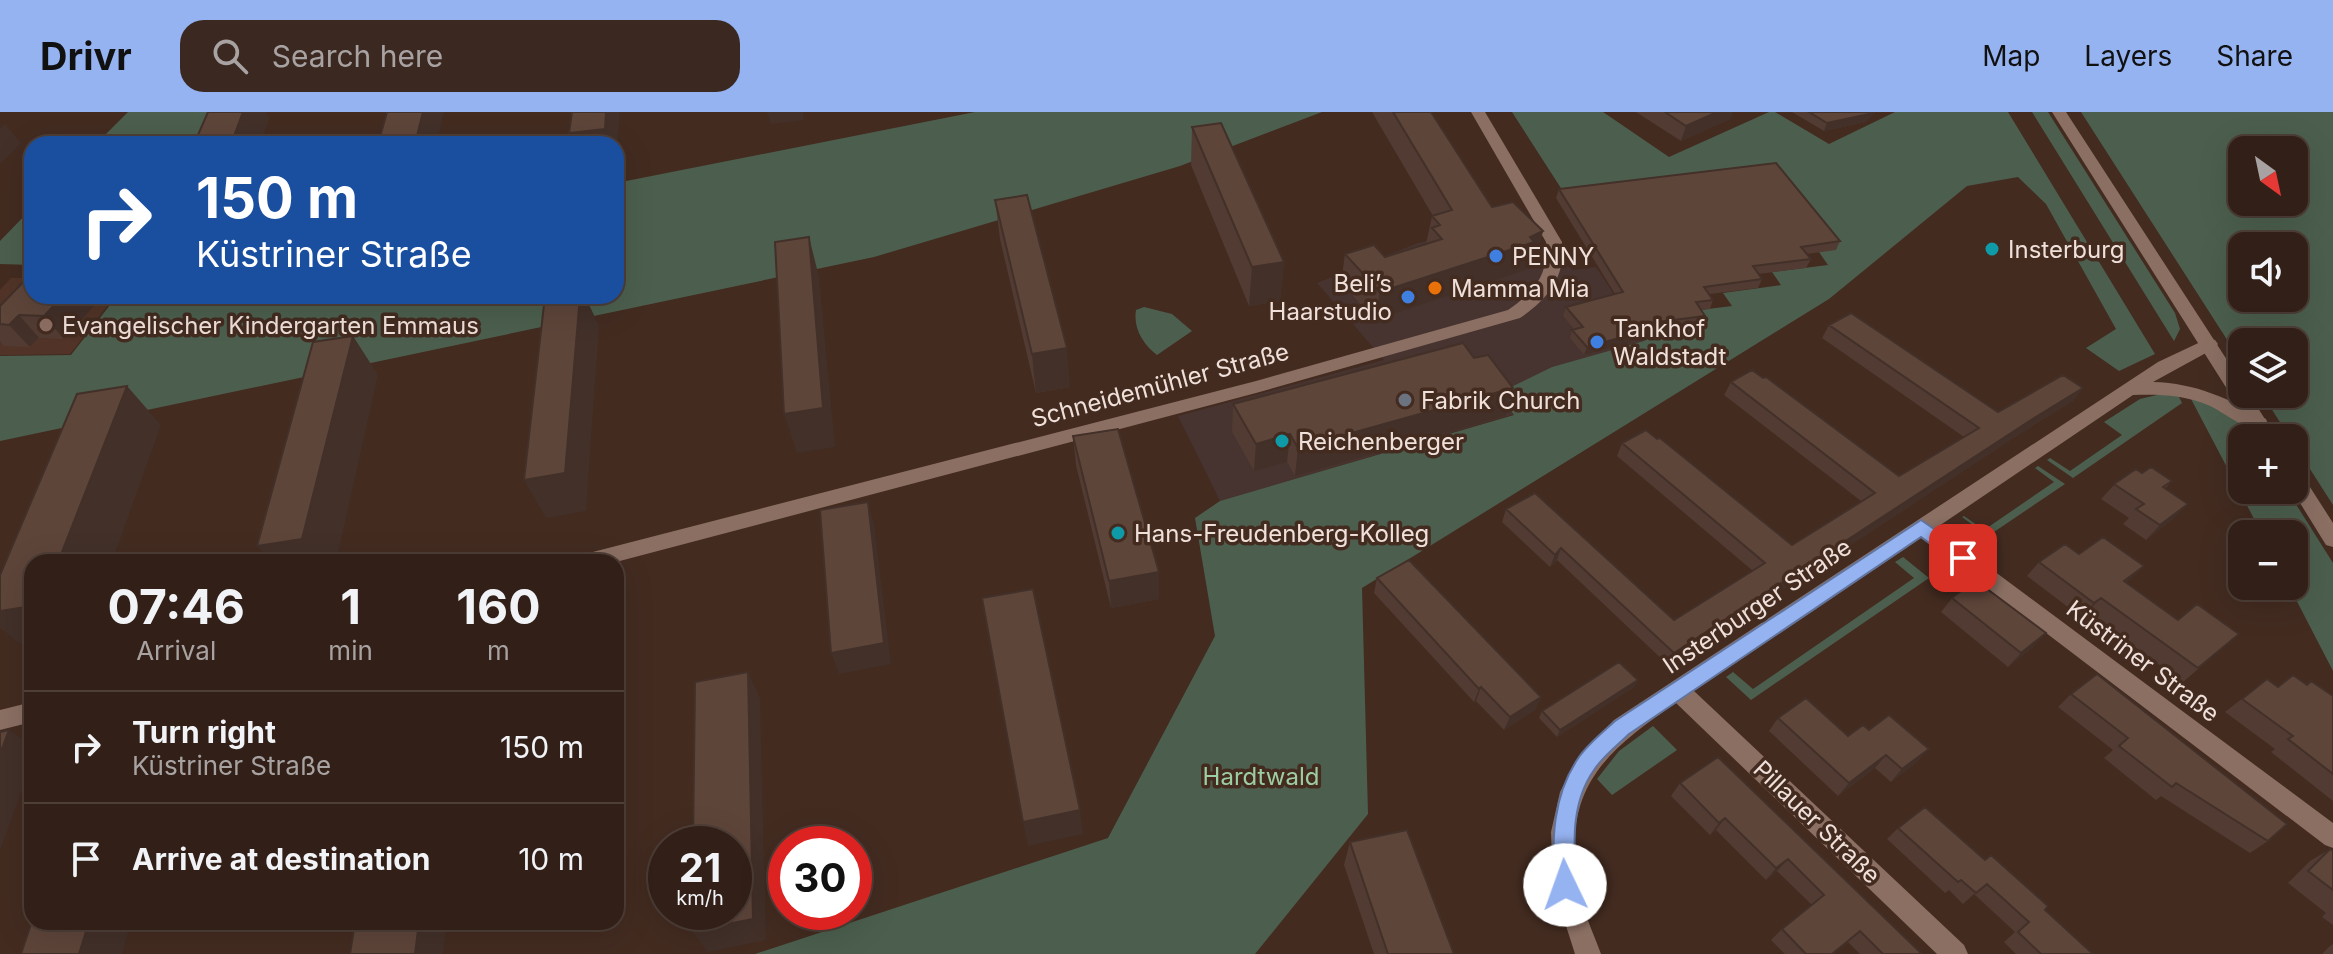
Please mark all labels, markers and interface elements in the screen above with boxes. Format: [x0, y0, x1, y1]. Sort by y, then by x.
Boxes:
search box [180, 20, 740, 92]
text: Drivr [40, 33, 132, 79]
icon: search [208, 34, 252, 78]
text: Search here [272, 38, 443, 74]
text: Map [1982, 39, 2040, 73]
text: Layers [2084, 39, 2172, 73]
text: Share [2216, 39, 2293, 73]
north arrow [2228, 136, 2308, 216]
map controls [2228, 136, 2308, 600]
text: 150 m [196, 164, 358, 232]
icon: right [64, 168, 168, 272]
text: Küstriner Straße [196, 232, 472, 276]
button: sound [2228, 232, 2308, 312]
place label: Insterburg [2008, 235, 2125, 264]
marker: Insterburg [1983, 240, 2001, 258]
place label: PENNY [1512, 242, 1594, 271]
marker: PENNY [1487, 247, 1505, 265]
place label: Beli’s Haarstudio [1269, 269, 1392, 326]
place label: Mamma Mia [1451, 274, 1589, 303]
marker: Mamma Mia [1426, 279, 1444, 297]
marker: Beli’s Haarstudio [1399, 288, 1417, 306]
place label: Evangelischer Kindergarten Emmaus [62, 311, 479, 340]
place label: Tankhof Waldstadt [1613, 314, 1727, 371]
marker: Evangelischer Kindergarten Emmaus [37, 316, 55, 334]
button: layers [2228, 328, 2308, 408]
marker: Tankhof Waldstadt [1588, 333, 1606, 351]
street label: Schneidemühler Straße [1028, 337, 1292, 433]
place label: Fabrik Church [1421, 386, 1580, 415]
marker: Fabrik Church [1396, 391, 1414, 409]
button: + [2228, 424, 2308, 504]
place label: Reichenberger [1298, 427, 1464, 456]
marker: Reichenberger [1273, 432, 1291, 450]
place label: Hans-Freudenberg-Kolleg [1134, 519, 1429, 548]
button: − [2228, 520, 2308, 600]
marker: Hans-Freudenberg-Kolleg [1109, 524, 1127, 542]
pin [1929, 524, 1997, 592]
street label: Insterburger Straße [1657, 532, 1857, 680]
icon: arrive [1941, 536, 1985, 580]
text: 07:46 [107, 577, 245, 636]
text: 1 [340, 577, 361, 636]
text: 160 [456, 577, 541, 636]
street label: Küstriner Straße [2061, 594, 2225, 728]
text: Arrival [136, 635, 216, 666]
text: min [328, 635, 373, 666]
text: m [487, 635, 510, 666]
text: Turn right [132, 714, 276, 750]
icon: right [64, 725, 108, 769]
text: 150 m [500, 729, 584, 765]
text: Küstriner Straße [132, 750, 331, 781]
street label: Pillauer Straße [1748, 754, 1886, 890]
park label: Hardtwald [1203, 762, 1319, 791]
speed limit sign: 30 [768, 826, 872, 930]
icon: arrive [64, 837, 108, 881]
text: Arrive at destination [132, 841, 430, 877]
text: 10 m [518, 841, 584, 877]
text: 21 [679, 843, 721, 892]
position arrow [1523, 843, 1607, 927]
text: km/h [676, 886, 724, 910]

